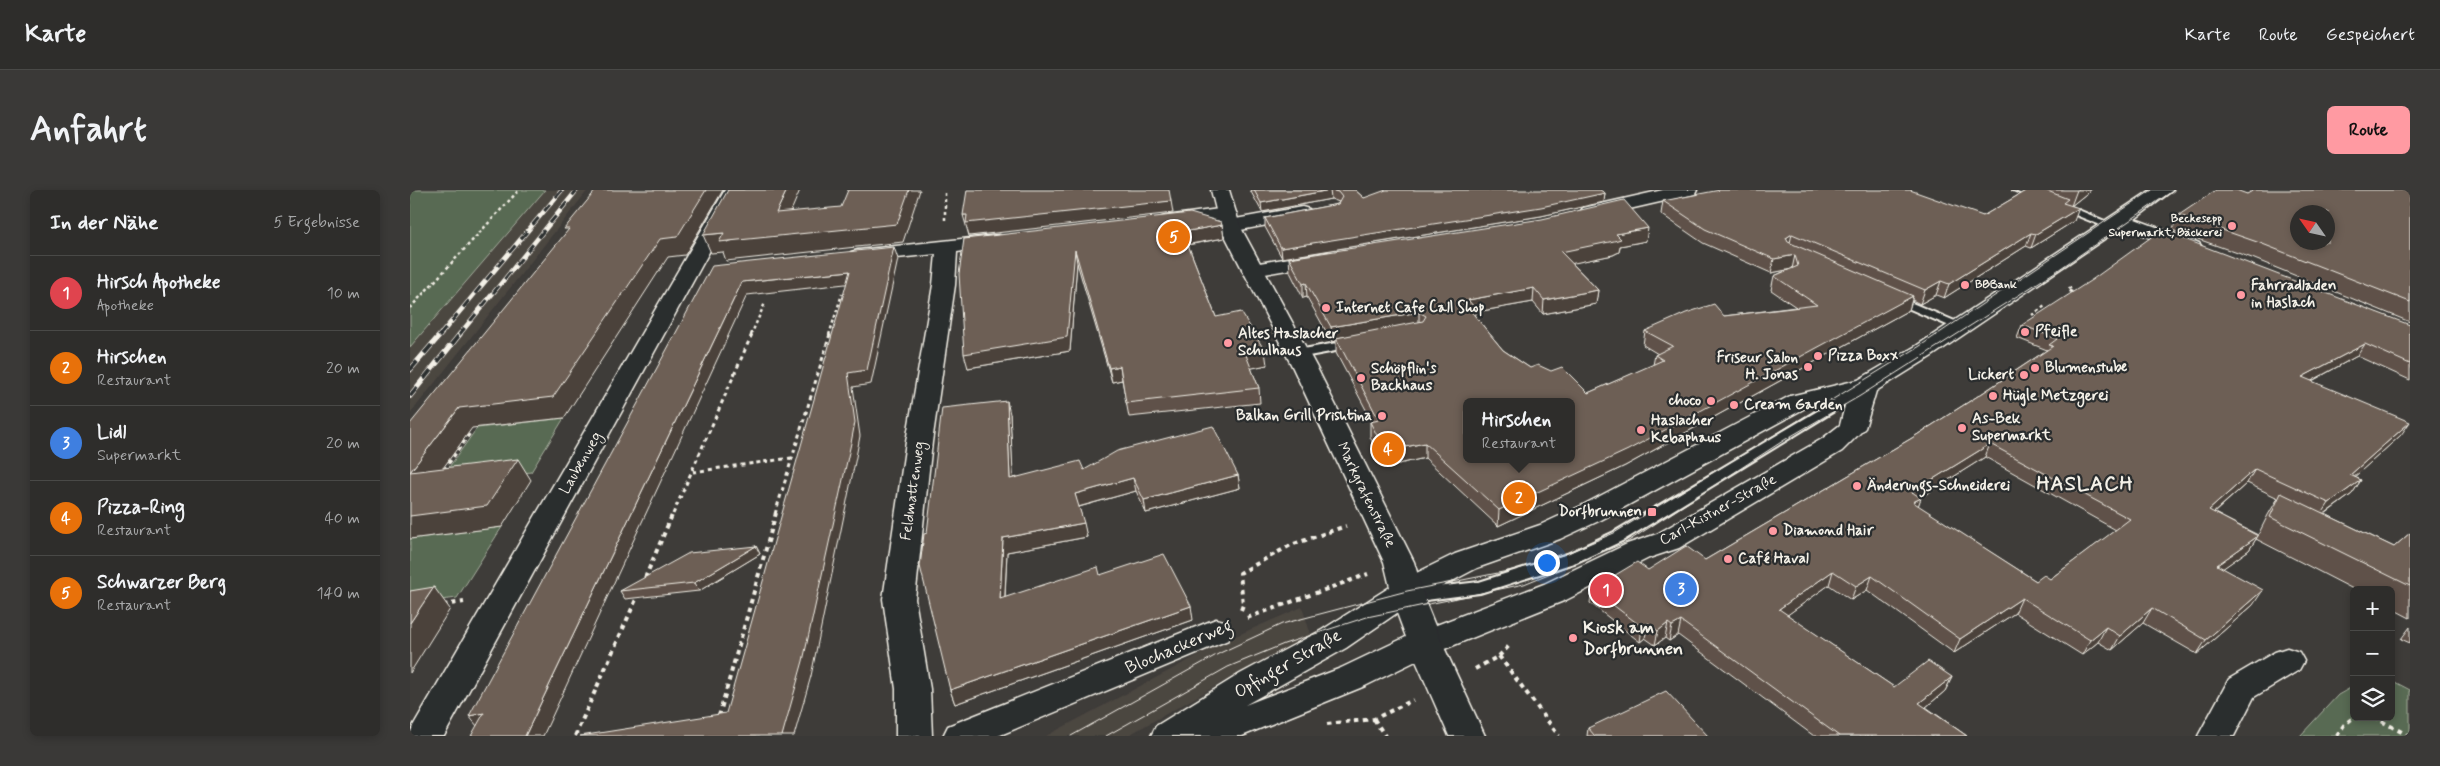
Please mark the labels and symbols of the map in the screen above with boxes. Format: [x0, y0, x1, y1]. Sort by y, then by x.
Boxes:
north arrow [2290, 205, 2335, 250]
place label: Beckesepp Supermarkt, Bäckerei [2108, 211, 2223, 241]
pin: 5 [1158, 218, 1190, 256]
marker: Beckesepp Supermarkt, Bäckerei [2226, 220, 2238, 232]
place label: Fahrradladen in Haslach [2251, 276, 2336, 313]
place label: BBBank [1975, 277, 2017, 293]
marker: BBBank [1959, 279, 1971, 291]
marker: Fahrradladen in Haslach [2235, 289, 2247, 301]
place label: Internet Cafe Call Shop [1336, 298, 1484, 318]
marker: Internet Cafe Call Shop [1320, 302, 1332, 314]
place label: Pfeifle [2035, 322, 2078, 342]
place label: Altes Haslacher Schulhaus [1238, 324, 1339, 361]
marker: Pfeifle [2019, 326, 2031, 338]
marker: Altes Haslacher Schulhaus [1222, 337, 1234, 349]
place label: Pizza Boxx [1828, 346, 1899, 366]
place label: Friseur Salon H. Jonas [1717, 348, 1798, 385]
marker: Pizza Boxx [1812, 350, 1824, 362]
place label: Blumenstube [2045, 358, 2128, 378]
place label: Schöpflin's Backhaus [1371, 359, 1437, 396]
marker: Friseur Salon H. Jonas [1802, 361, 1814, 373]
marker: Blumenstube [2029, 362, 2041, 374]
place label: Lickert [1968, 365, 2014, 385]
marker: Lickert [2018, 369, 2030, 381]
marker: Schöpflin's Backhaus [1355, 372, 1367, 384]
place label: Hügle Metzgerei [2003, 386, 2109, 408]
marker: Hügle Metzgerei [1987, 390, 1999, 402]
place label: choco [1667, 391, 1701, 411]
marker: choco [1705, 395, 1717, 407]
place label: Cream Garden [1744, 395, 1843, 415]
marker: Cream Garden [1728, 399, 1740, 411]
place label: Balkan Grill Prishtina [1236, 406, 1372, 426]
place label: As-Bek Supermarkt [1972, 409, 2052, 446]
marker: Balkan Grill Prishtina [1376, 410, 1388, 422]
place label: Haslacher Kebaphaus [1651, 411, 1722, 448]
marker: As-Bek Supermarkt [1956, 422, 1968, 434]
marker: Haslacher Kebaphaus [1635, 424, 1647, 436]
street label: Laubenweg [555, 428, 608, 498]
pin: 4 [1372, 430, 1404, 468]
street label: Markgrafenstraße [1332, 439, 1400, 551]
street label: Feldmattenweg [896, 440, 931, 542]
street label: Carl-Kistner-Straße [1656, 470, 1780, 550]
district label: HASLACH [2037, 471, 2133, 498]
place label: Änderungs-Schneiderei [1867, 476, 2011, 498]
pin: 2 [1503, 479, 1535, 517]
marker: Änderungs-Schneiderei [1851, 480, 1863, 492]
place label: Dorfbrunnen [1559, 502, 1642, 522]
marker: Dorfbrunnen [1646, 506, 1658, 518]
place label: Diamond Hair [1783, 521, 1875, 541]
marker: Diamond Hair [1767, 525, 1779, 537]
place label: Café Haval [1738, 549, 1809, 569]
your location [1534, 550, 1560, 576]
marker: Café Haval [1722, 553, 1734, 565]
pin: 3 [1665, 570, 1697, 608]
pin: 1 [1590, 571, 1622, 609]
street label: Blochackerweg [1122, 614, 1237, 682]
place label: Kiosk am Dorfbrunnen [1583, 616, 1683, 661]
street label: Opfinger Straße [1230, 624, 1347, 706]
marker: Kiosk am Dorfbrunnen [1567, 632, 1579, 644]

